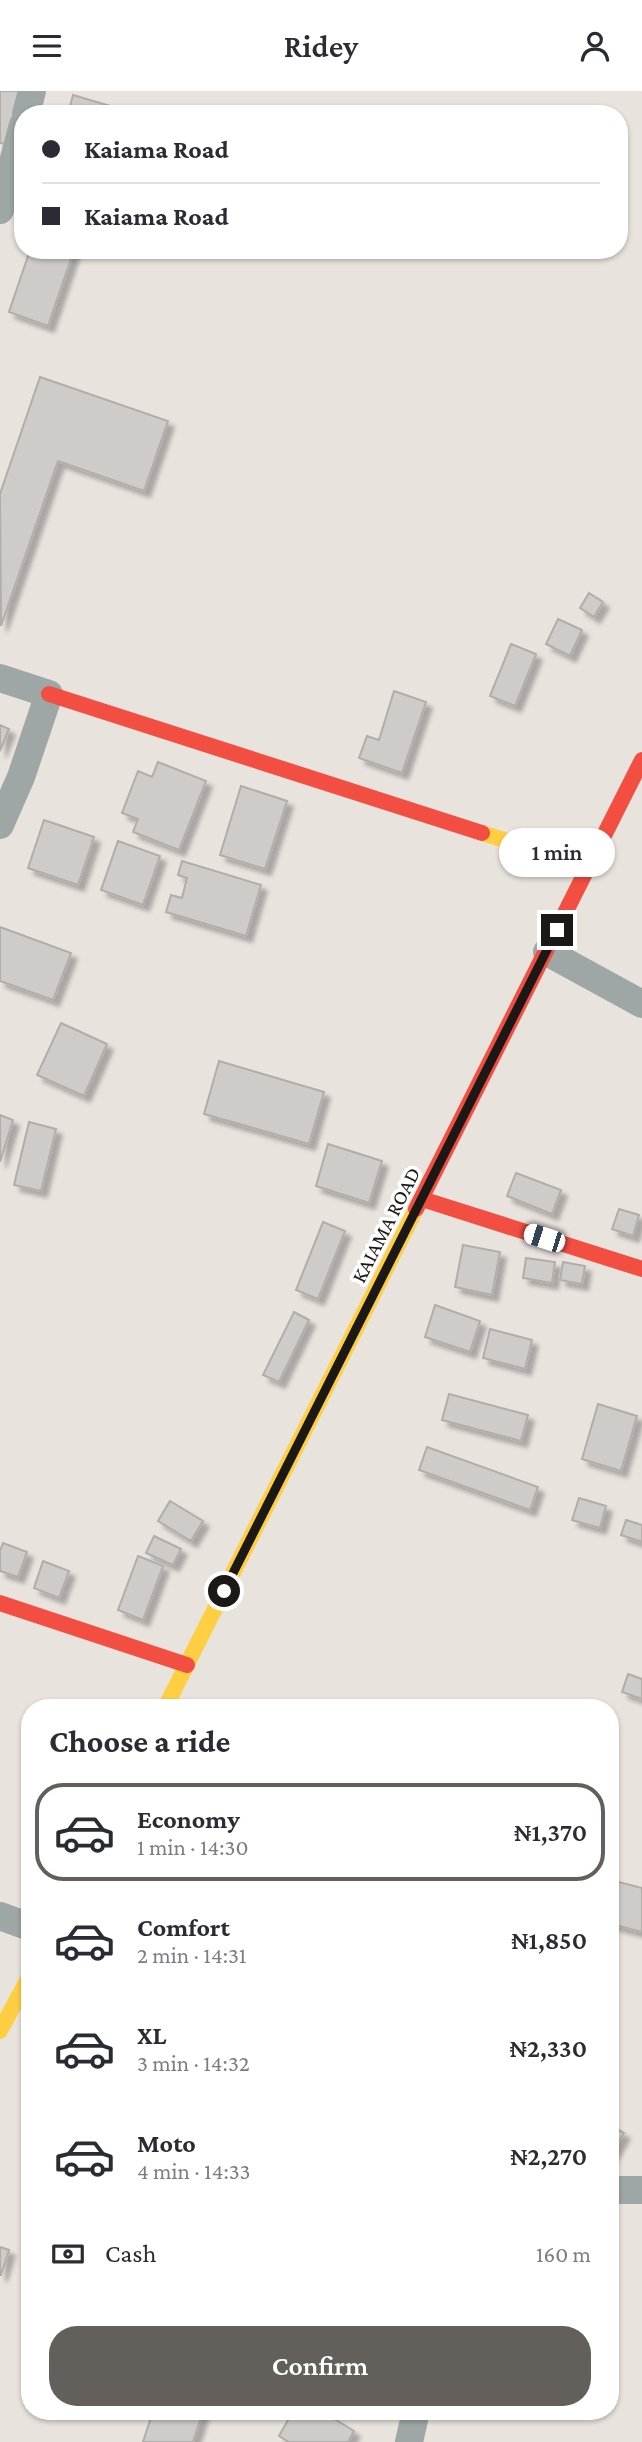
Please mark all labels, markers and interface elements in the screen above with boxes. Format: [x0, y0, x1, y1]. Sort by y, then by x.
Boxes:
icon: menu [28, 27, 66, 65]
icon: person [576, 27, 614, 65]
text: Ridey [284, 28, 358, 64]
text: Kaiama Road [84, 135, 229, 164]
text: Kaiama Road [84, 202, 229, 231]
callout: 1 min [499, 829, 615, 877]
text: 1 min [531, 839, 583, 865]
route end [541, 914, 573, 946]
street label: KAIAMA ROAD [347, 1163, 425, 1287]
car [521, 1222, 568, 1254]
route start [208, 1575, 240, 1607]
text: Choose a ride [49, 1723, 230, 1759]
icon: car [53, 1801, 116, 1864]
text: Economy [137, 1805, 240, 1834]
text: ₦1,370 [514, 1818, 587, 1847]
text: 1 min · 14:30 [137, 1834, 249, 1860]
icon: car [53, 1909, 116, 1972]
text: Comfort [137, 1913, 230, 1942]
text: ₦1,850 [511, 1926, 587, 1955]
text: 2 min · 14:31 [137, 1942, 246, 1968]
icon: car [53, 2017, 116, 2080]
text: XL [137, 2021, 166, 2050]
text: ₦2,330 [510, 2034, 587, 2063]
text: 3 min · 14:32 [137, 2050, 250, 2076]
icon: car [53, 2125, 116, 2188]
text: Moto [137, 2129, 196, 2158]
text: ₦2,270 [510, 2142, 587, 2171]
text: 4 min · 14:33 [137, 2158, 250, 2184]
icon: cash [49, 2235, 87, 2273]
text: Cash [105, 2239, 156, 2268]
text: 160 m [536, 2241, 591, 2267]
button: Confirm [49, 2326, 591, 2406]

